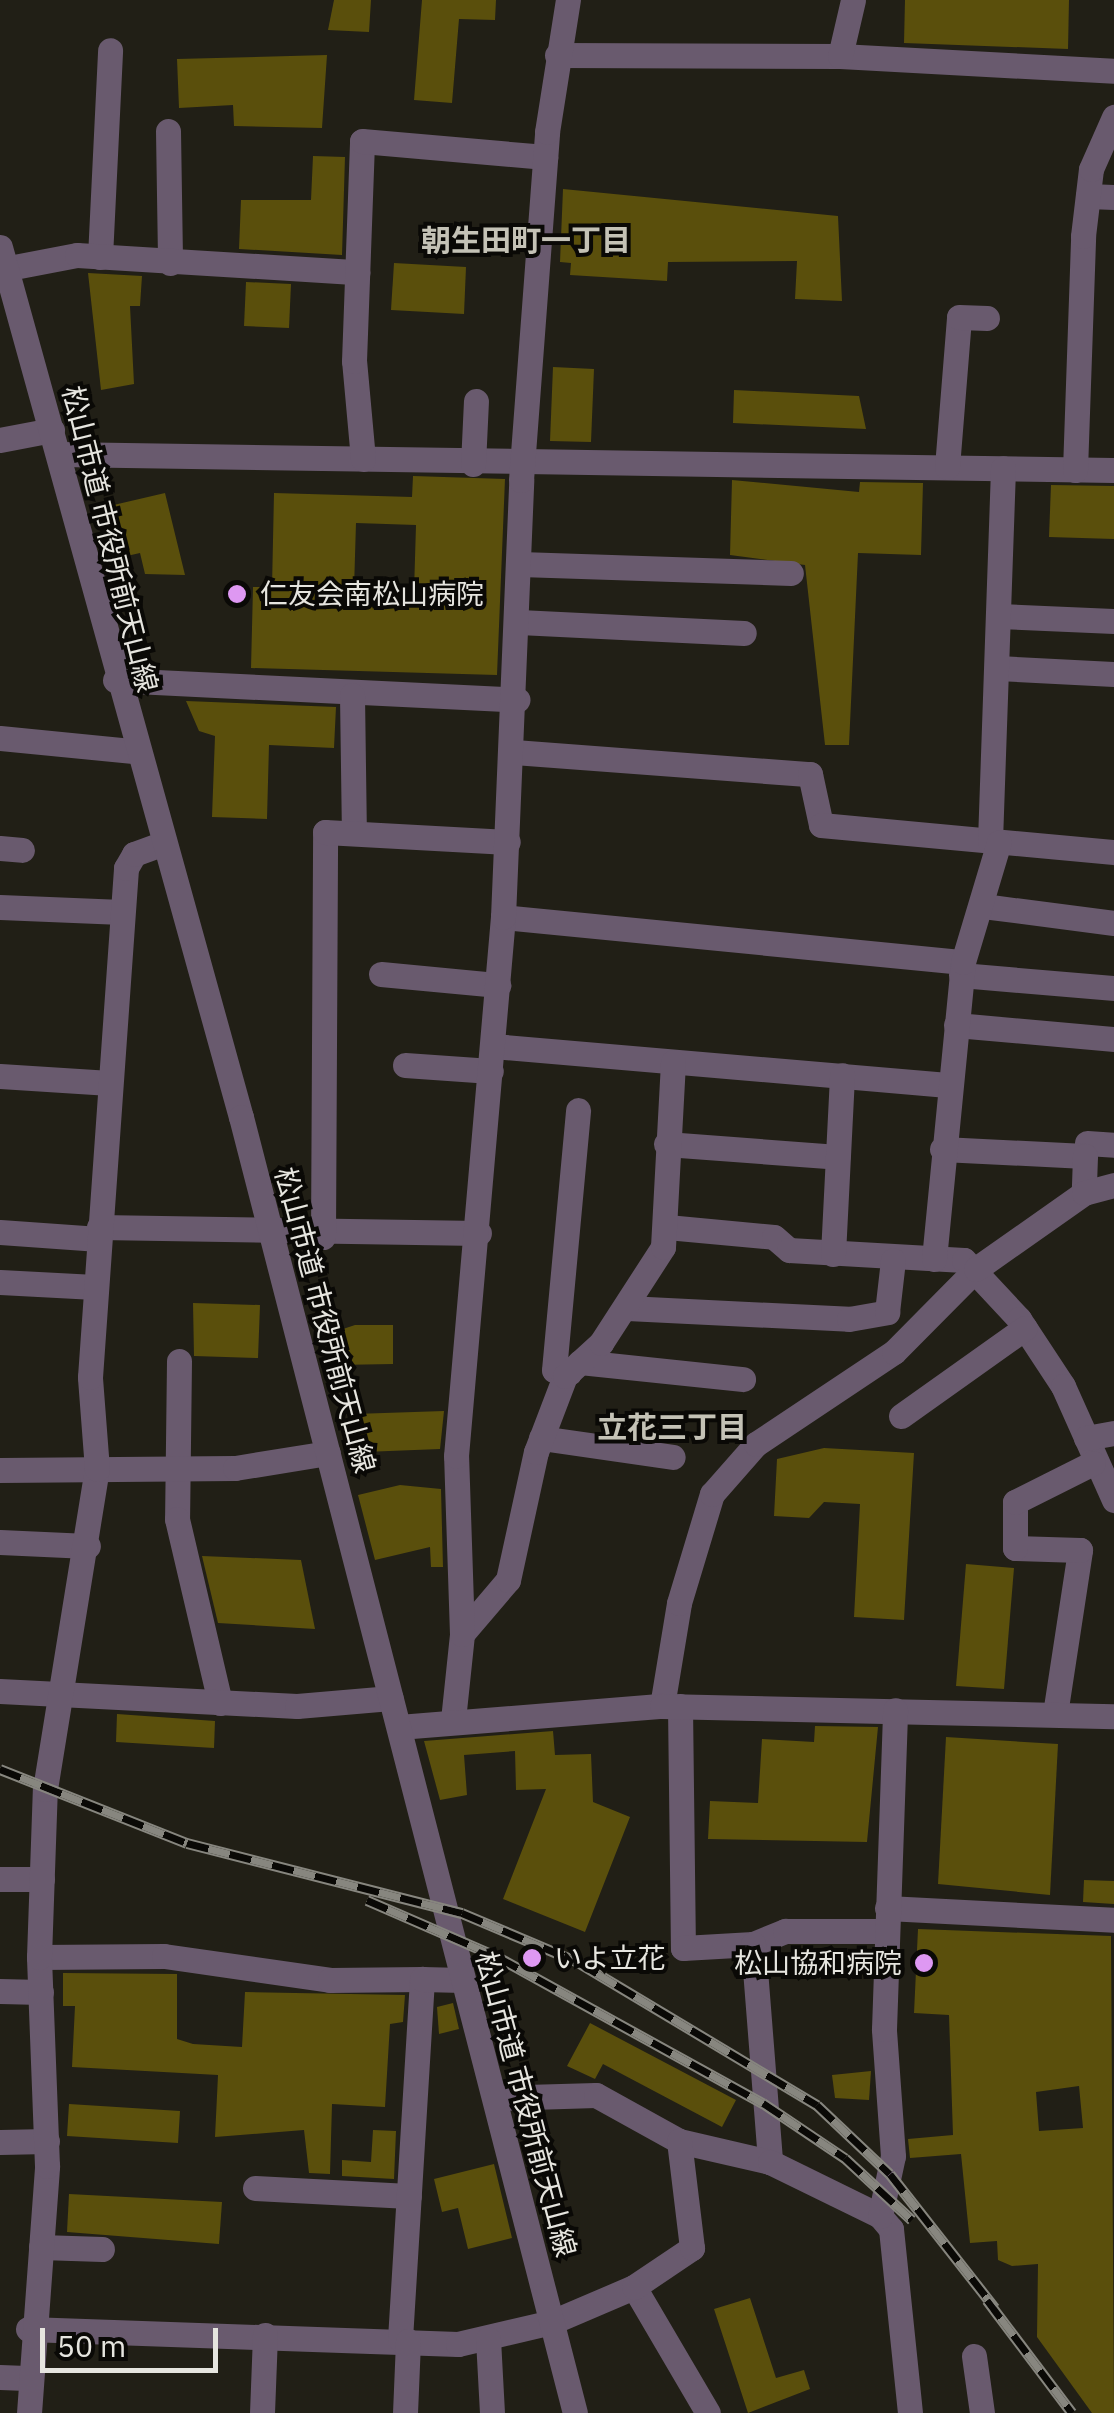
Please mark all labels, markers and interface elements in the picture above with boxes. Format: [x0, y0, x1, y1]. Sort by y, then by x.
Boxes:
district label: 朝生田町一丁目 [421, 222, 631, 258]
street label: 松山市道 市役所前天山線 [56, 382, 164, 696]
place label: 仁友会南松山病院 [260, 577, 484, 611]
marker: 仁友会南松山病院 [224, 581, 250, 607]
street label: 松山市道 市役所前天山線 [268, 1164, 382, 1476]
district label: 立花三丁目 [597, 1409, 747, 1445]
place label: いよ立花 [554, 1941, 666, 1975]
marker: いよ立花 [519, 1945, 545, 1971]
place label: 松山協和病院 [734, 1946, 902, 1980]
street label: 松山市道 市役所前天山線 [469, 1948, 583, 2260]
marker: 松山協和病院 [911, 1950, 937, 1976]
scale bar [45, 2308, 222, 2370]
text: 50 m [57, 2326, 126, 2365]

